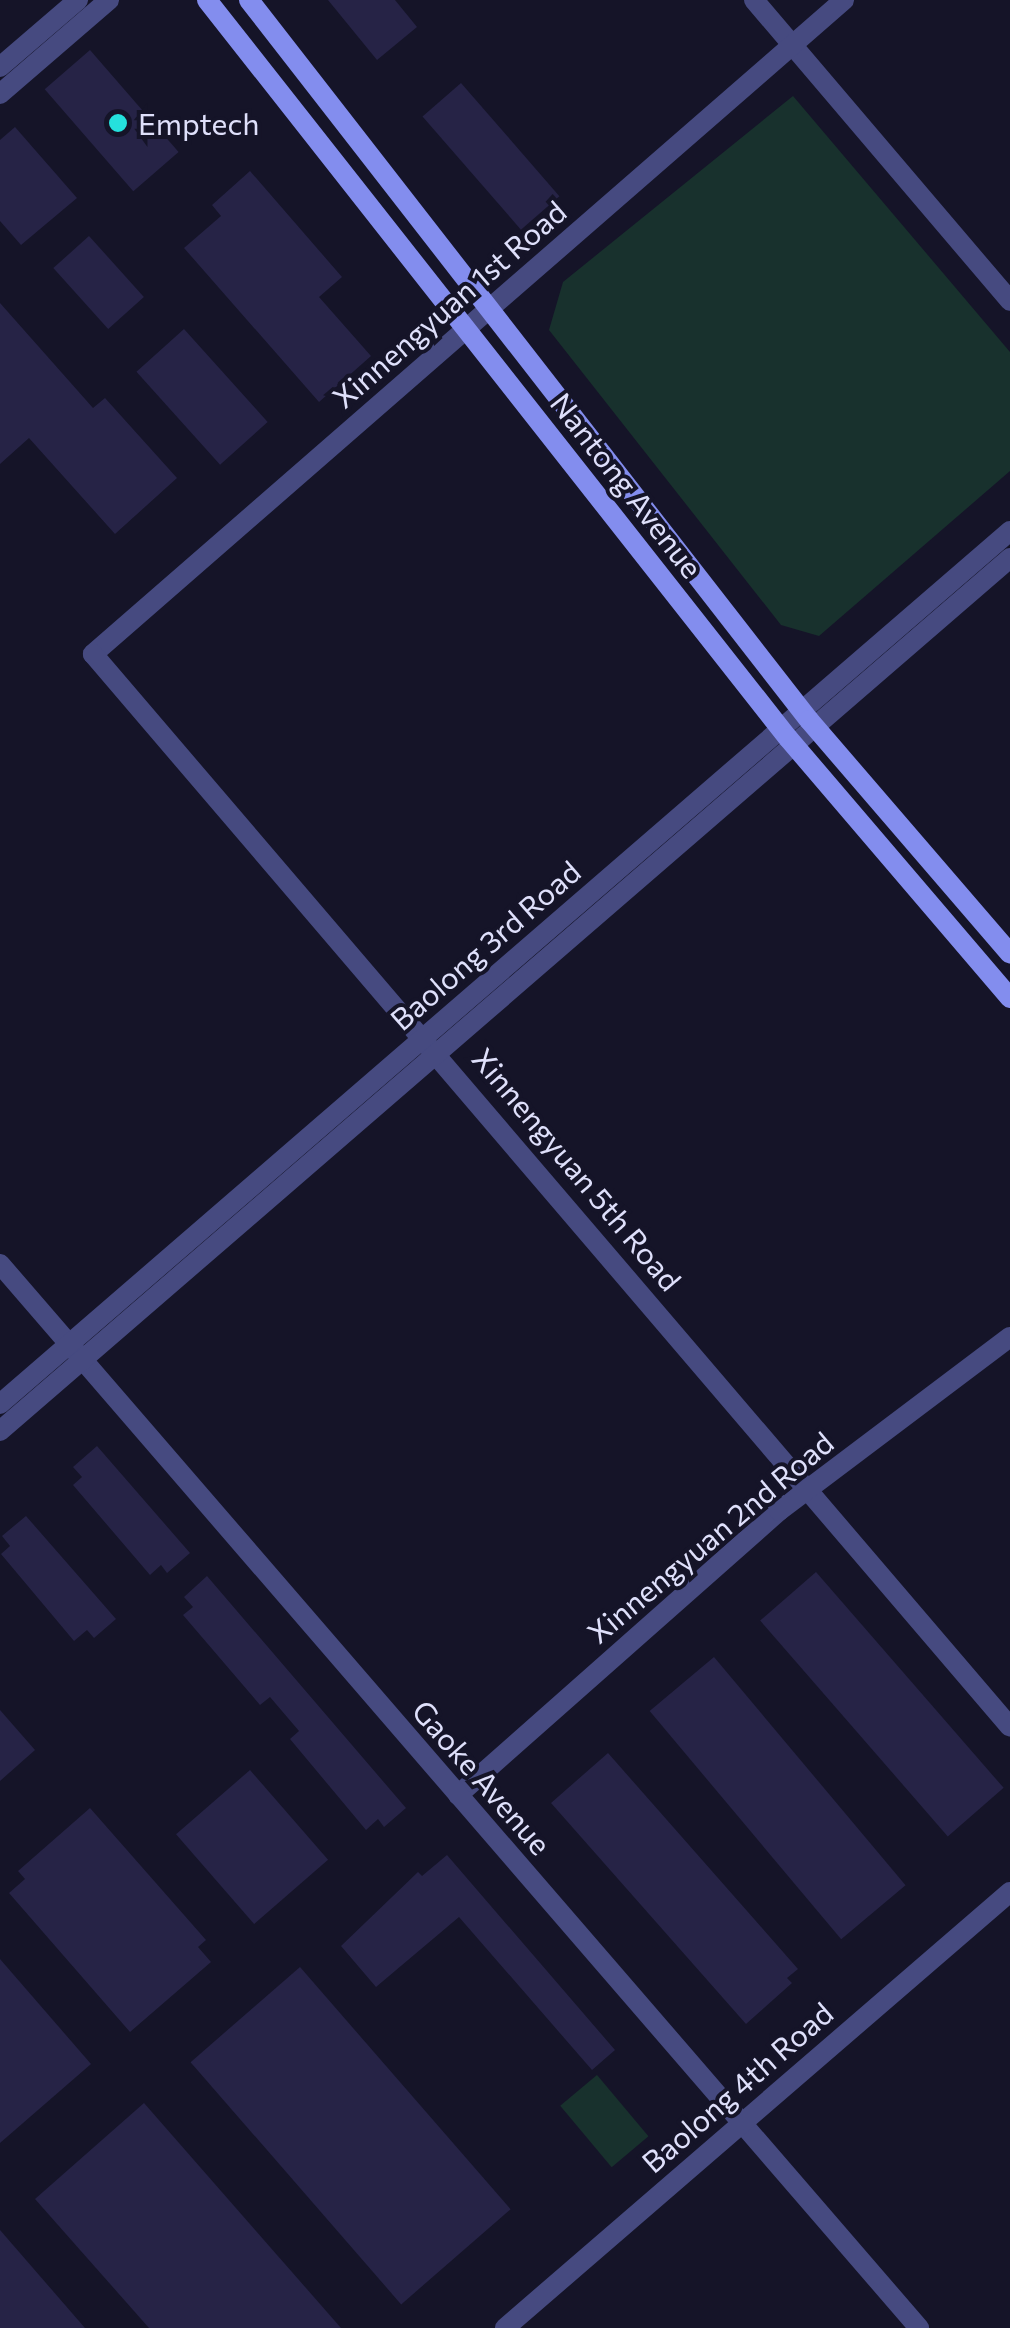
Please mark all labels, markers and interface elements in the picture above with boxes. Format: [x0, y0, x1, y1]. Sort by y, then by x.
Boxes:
place label: Emptech [138, 105, 259, 141]
marker: Emptech [107, 112, 129, 134]
street label: Xinnengyuan 1st Road [325, 193, 573, 415]
street label: Nantong Avenue [544, 385, 710, 585]
street label: Baolong 3rd Road [383, 853, 587, 1037]
street label: Xinnengyuan 5th Road [465, 1041, 689, 1297]
street label: Xinnengyuan 2nd Road [580, 1424, 840, 1650]
street label: Gaoke Avenue [405, 1692, 559, 1862]
street label: Baolong 4th Road [634, 1994, 840, 2180]

